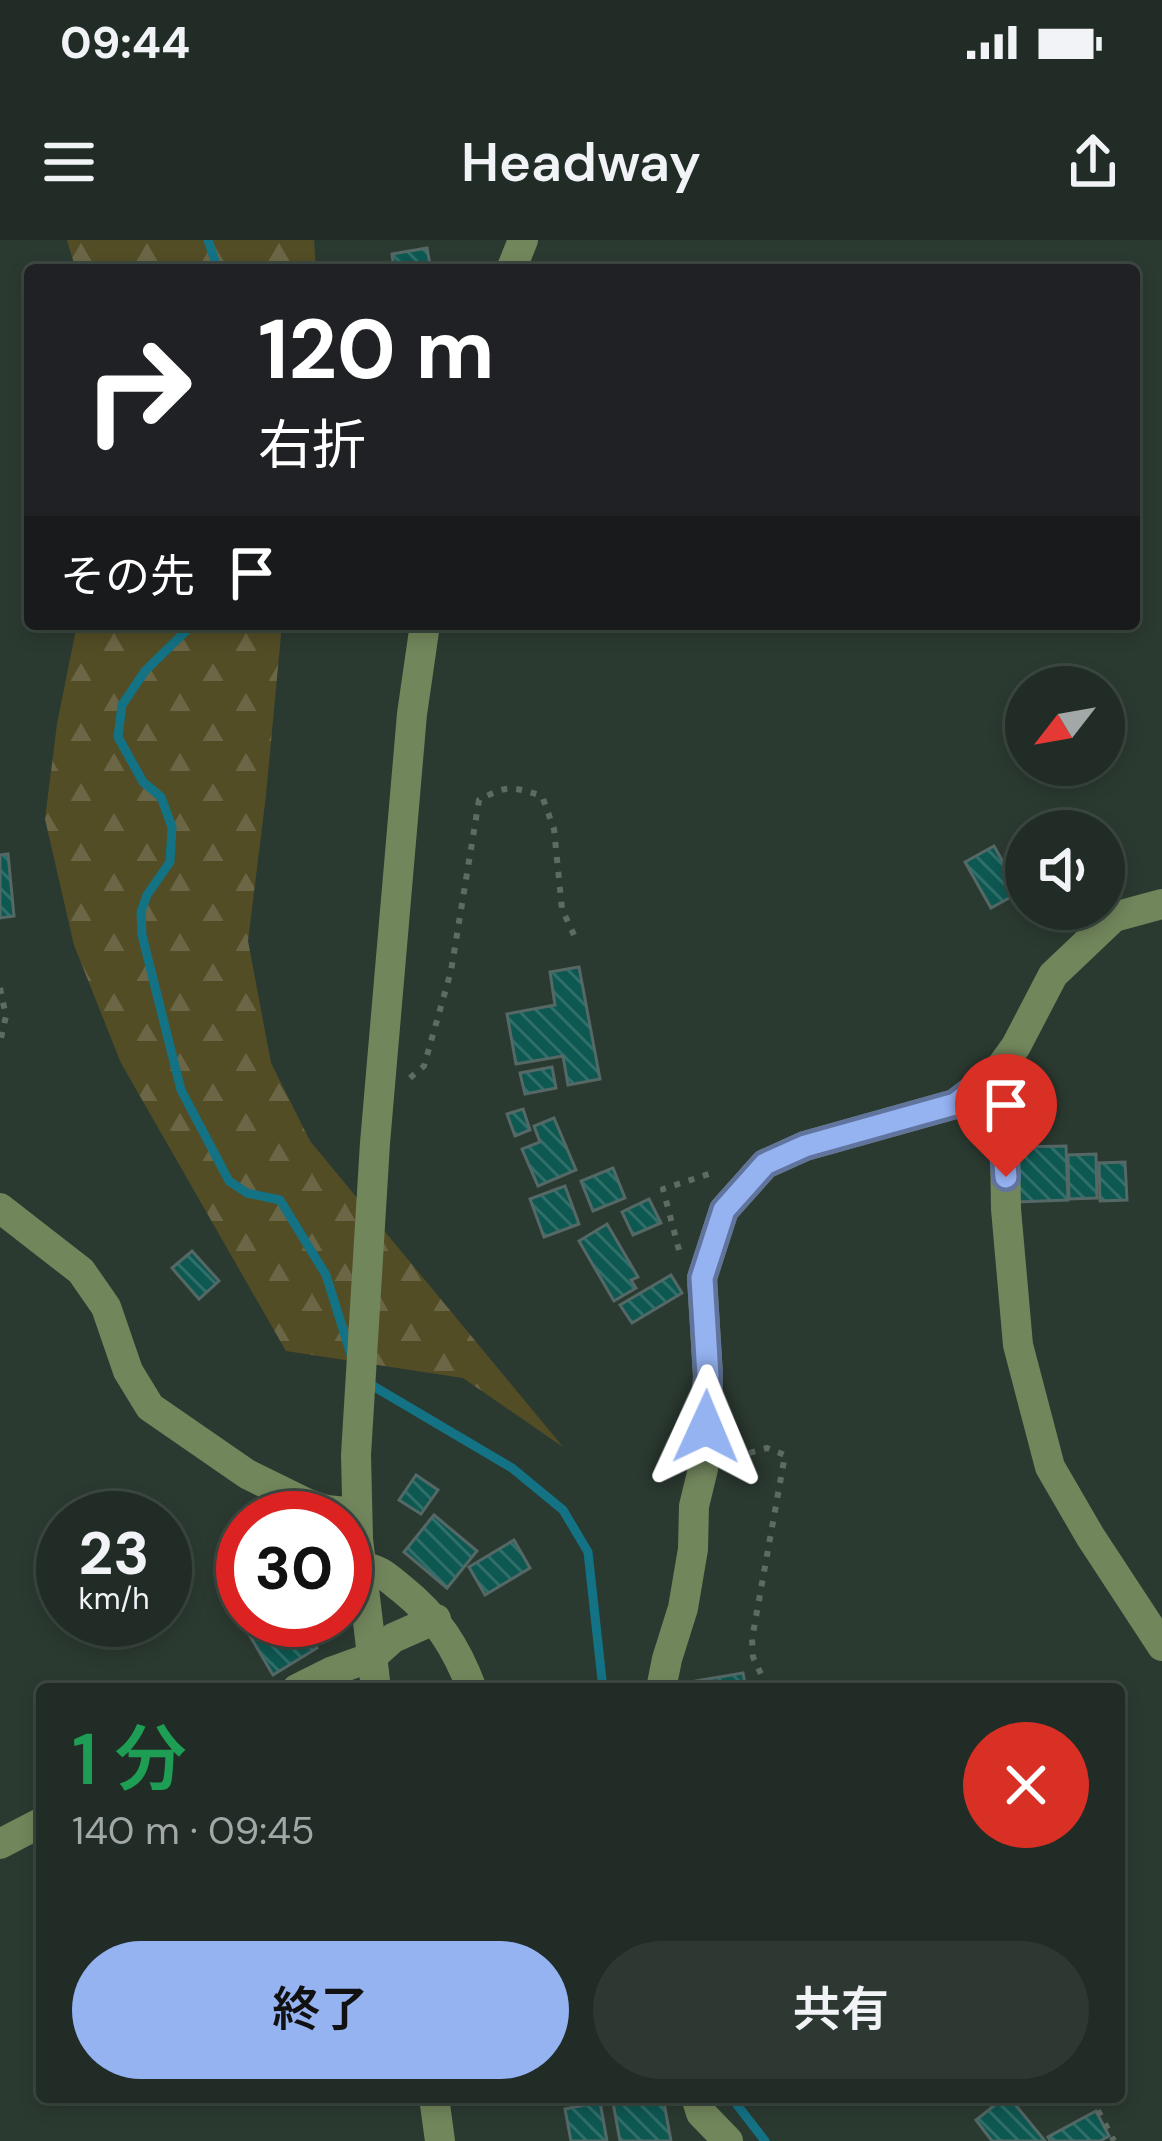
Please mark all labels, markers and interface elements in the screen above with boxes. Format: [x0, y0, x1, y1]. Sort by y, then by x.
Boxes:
text: 09:44 [60, 13, 190, 72]
text: Headway [461, 127, 701, 198]
icon: menu [36, 129, 102, 195]
icon: share [1060, 129, 1126, 195]
text: 120 m [258, 295, 495, 404]
icon: right [60, 312, 216, 468]
text: 右折 [258, 410, 366, 481]
icon: arrive [219, 540, 285, 606]
text: その先 [60, 547, 195, 606]
north arrow [1005, 666, 1125, 786]
map controls [1005, 666, 1125, 930]
button: sound [1005, 810, 1125, 930]
pin [955, 1054, 1057, 1177]
icon: arrive [973, 1072, 1039, 1138]
position arrow [643, 1364, 769, 1490]
speed limit sign: 30 [216, 1491, 372, 1647]
text: 23 [79, 1514, 149, 1593]
text: km/h [79, 1579, 149, 1618]
text: 1 分 [72, 1713, 187, 1806]
button: close [963, 1722, 1089, 1848]
text: 140 m · 09:45 [72, 1805, 315, 1856]
button: 終了 [72, 1941, 569, 2079]
button: 共有 [593, 1941, 1089, 2079]

